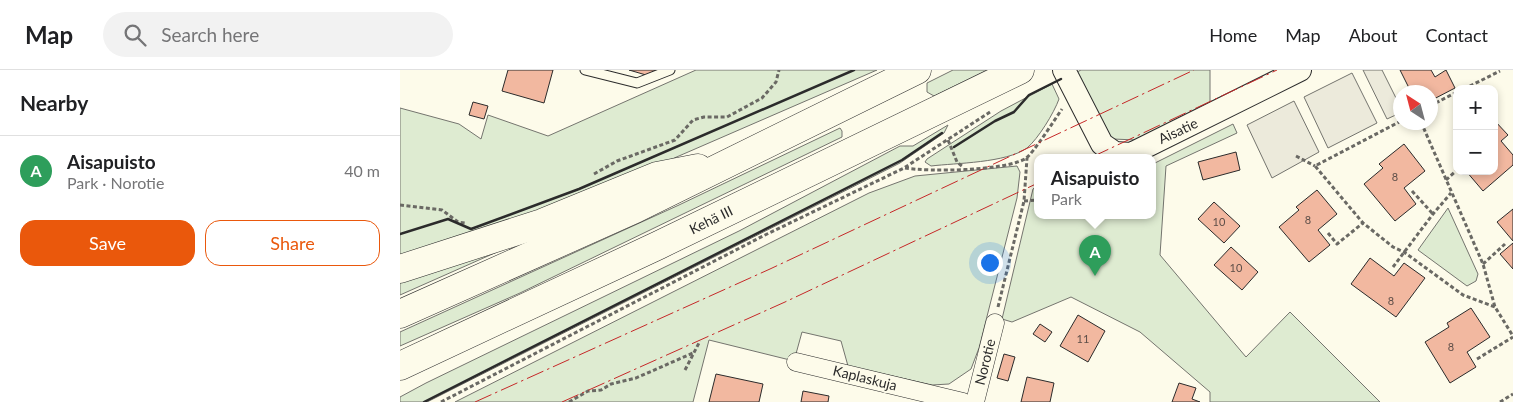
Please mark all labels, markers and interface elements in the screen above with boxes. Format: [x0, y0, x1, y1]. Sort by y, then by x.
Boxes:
search box [103, 12, 453, 57]
text: Map [25, 20, 73, 49]
icon: search [121, 21, 149, 49]
text: Search here [161, 23, 259, 46]
text: Home [1209, 24, 1257, 46]
text: Map [1285, 24, 1321, 46]
text: About [1349, 24, 1398, 46]
text: Contact [1426, 24, 1488, 46]
north arrow [1393, 85, 1438, 130]
map controls [1453, 85, 1498, 175]
button: + [1453, 85, 1498, 130]
text: Nearby [20, 90, 88, 115]
street label: Aisatie [1155, 114, 1200, 147]
button: − [1453, 130, 1498, 175]
text: Aisapuisto [67, 150, 156, 173]
popup [1034, 154, 1156, 219]
text: A [30, 161, 42, 180]
text: 40 m [344, 161, 380, 180]
text: Aisapuisto [1051, 166, 1139, 189]
house number: 8 [1392, 170, 1398, 183]
text: Park · Norotie [67, 173, 164, 192]
text: Park [1051, 189, 1082, 208]
street label: Kehä III [686, 202, 735, 237]
house number: 8 [1305, 213, 1311, 226]
house number: 10 [1213, 215, 1226, 228]
button: Save [20, 220, 195, 266]
button: Share [205, 220, 380, 266]
pin: A [1079, 235, 1111, 276]
your location [977, 250, 1003, 276]
house number: 10 [1230, 261, 1243, 274]
house number: 8 [1388, 294, 1394, 307]
house number: 11 [1077, 332, 1089, 345]
street label: Norotie [971, 337, 998, 387]
house number: 8 [1448, 340, 1454, 353]
street label: Kaplaskuja [831, 361, 899, 394]

